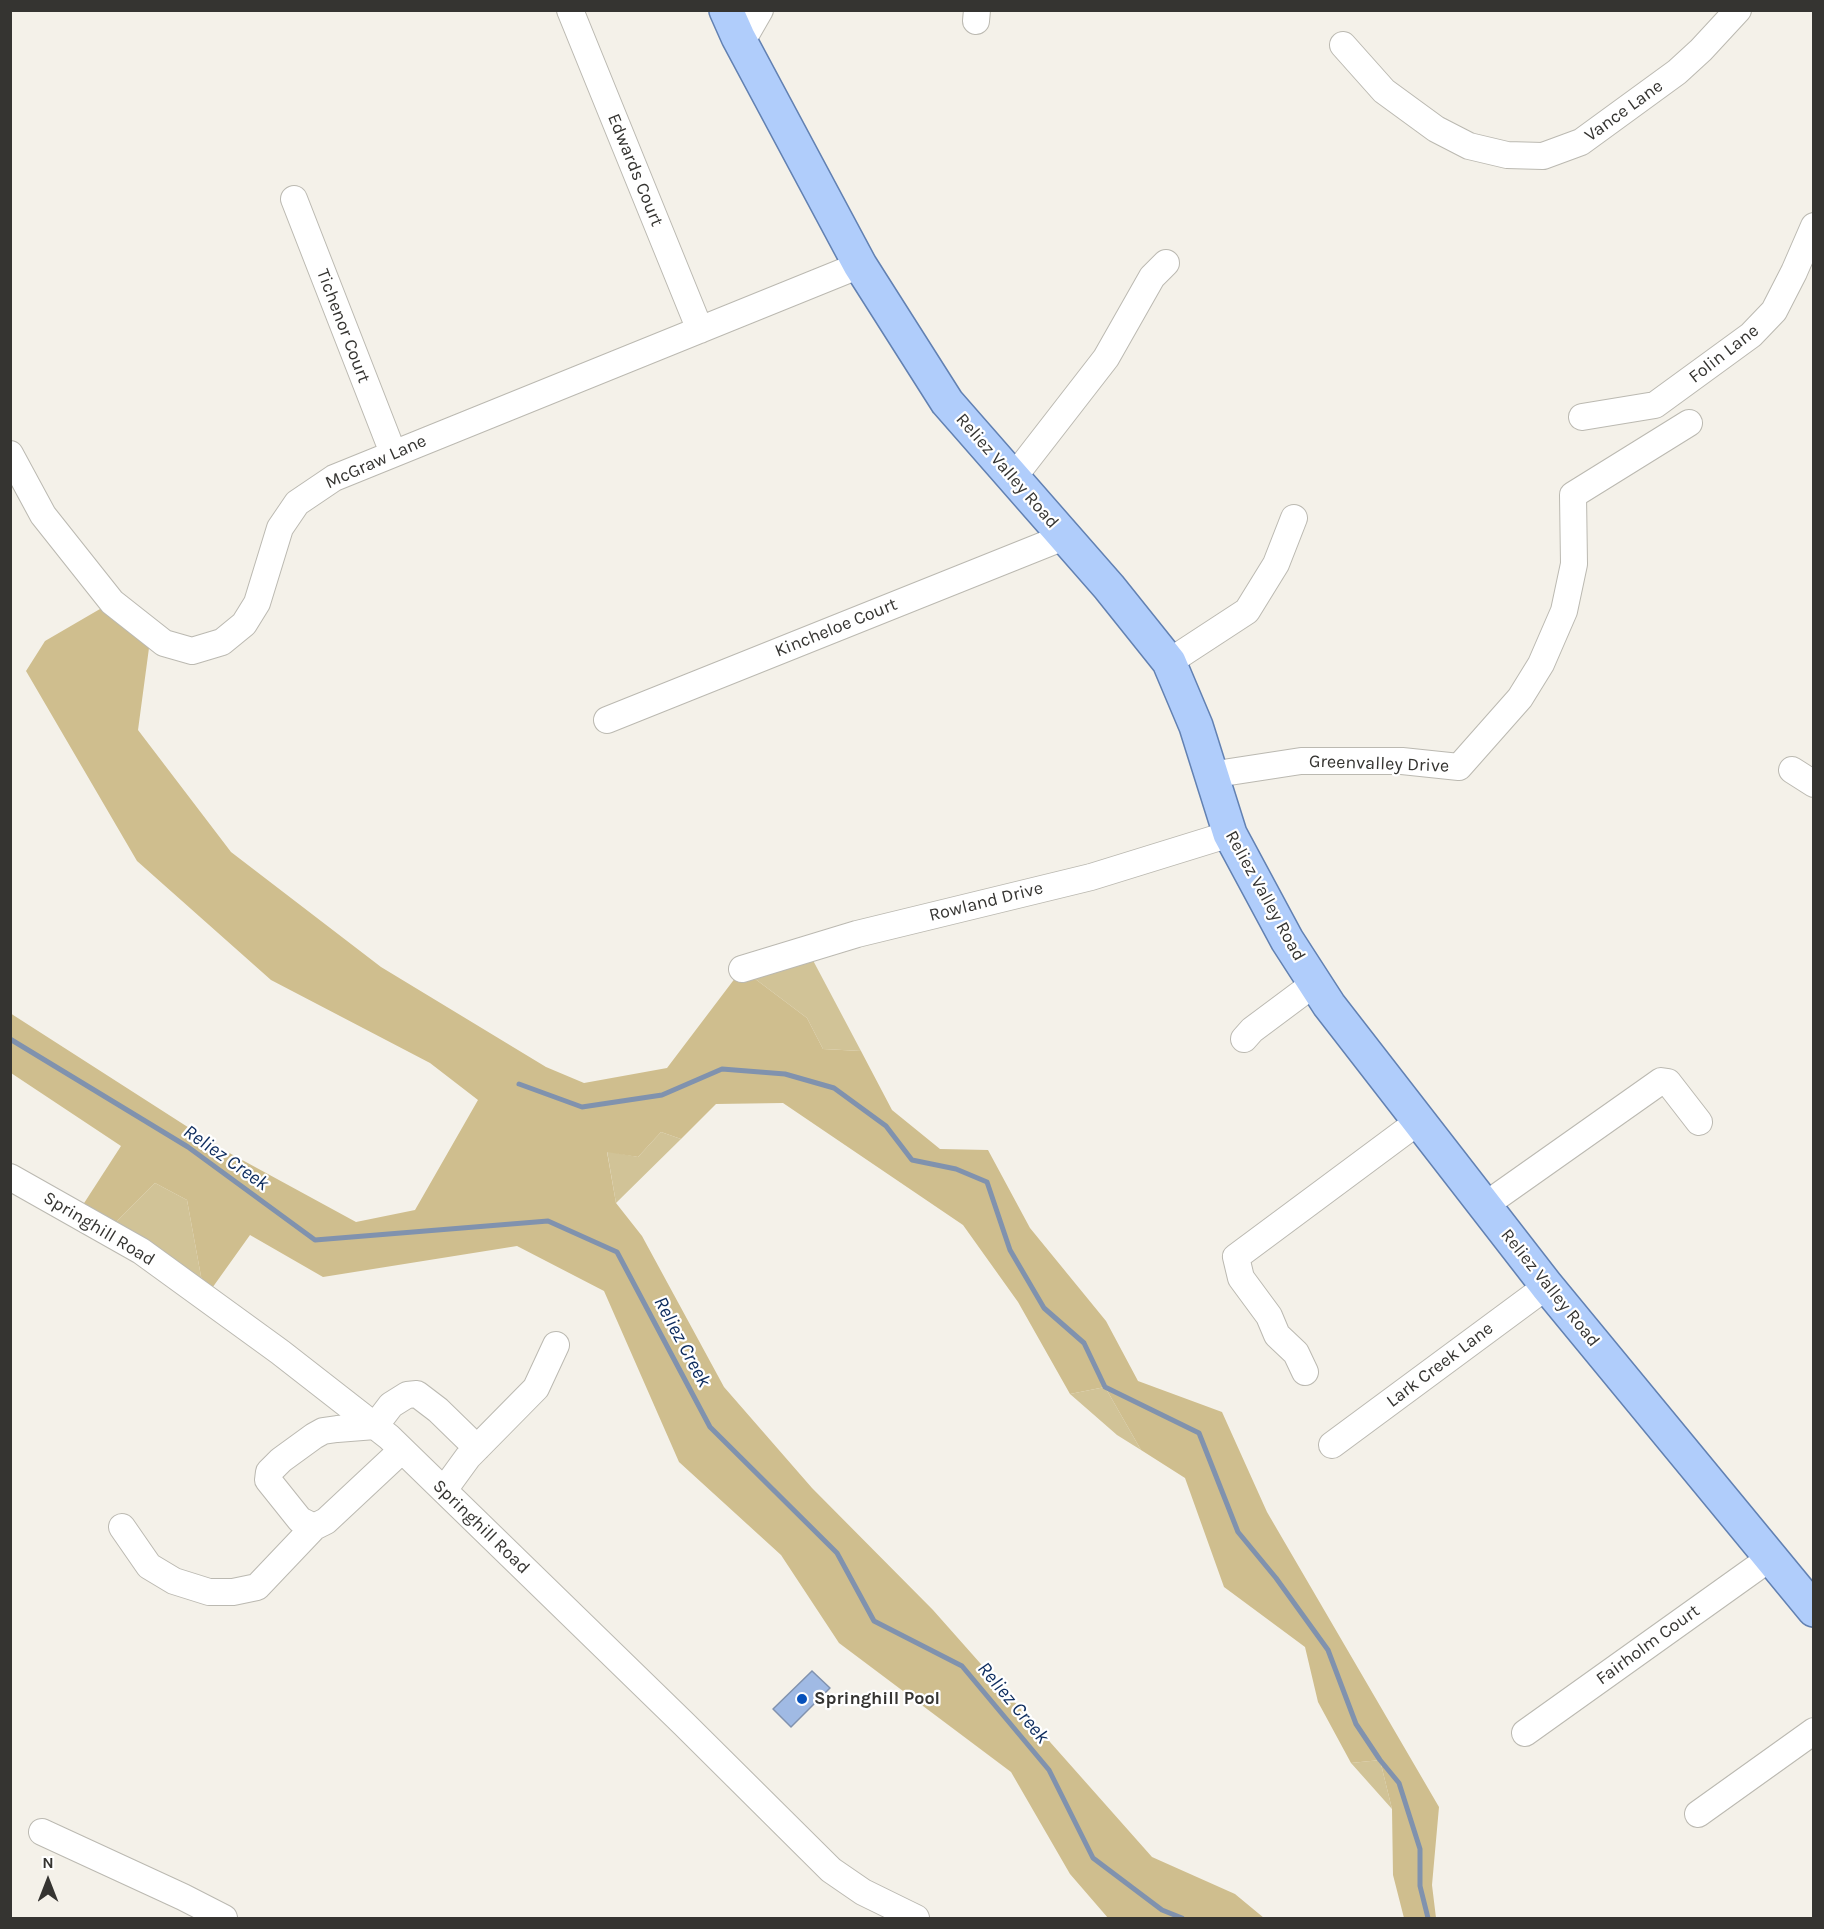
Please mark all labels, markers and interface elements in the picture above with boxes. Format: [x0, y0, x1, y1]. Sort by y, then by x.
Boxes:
street label: Vance Lane [1581, 75, 1667, 147]
street label: Edwards Court [603, 110, 667, 230]
street label: Tichenor Court [311, 266, 375, 386]
street label: Folin Lane [1685, 320, 1763, 388]
street label: Reliez Valley Road [951, 409, 1063, 533]
street label: McGraw Lane [322, 430, 430, 494]
street label: Kincheloe Court [772, 594, 900, 662]
street label: Greenvalley Drive [1308, 751, 1450, 777]
street label: Reliez Valley Road [1220, 827, 1310, 965]
street label: Rowland Drive [927, 877, 1045, 927]
water label: Reliez Creek [178, 1120, 274, 1196]
street label: Springhill Road [39, 1187, 159, 1271]
street label: Reliez Valley Road [1496, 1225, 1604, 1351]
water label: Reliez Creek [648, 1292, 716, 1392]
street label: Lark Creek Lane [1382, 1318, 1498, 1412]
street label: Springhill Road [428, 1475, 534, 1579]
street label: Fairholm Court [1592, 1600, 1704, 1690]
water label: Reliez Creek [972, 1657, 1054, 1749]
place label: Springhill Pool [814, 1688, 940, 1710]
marker: Springhill Pool [795, 1692, 809, 1706]
north arrow [18, 1851, 78, 1911]
text: N [42, 1853, 54, 1872]

